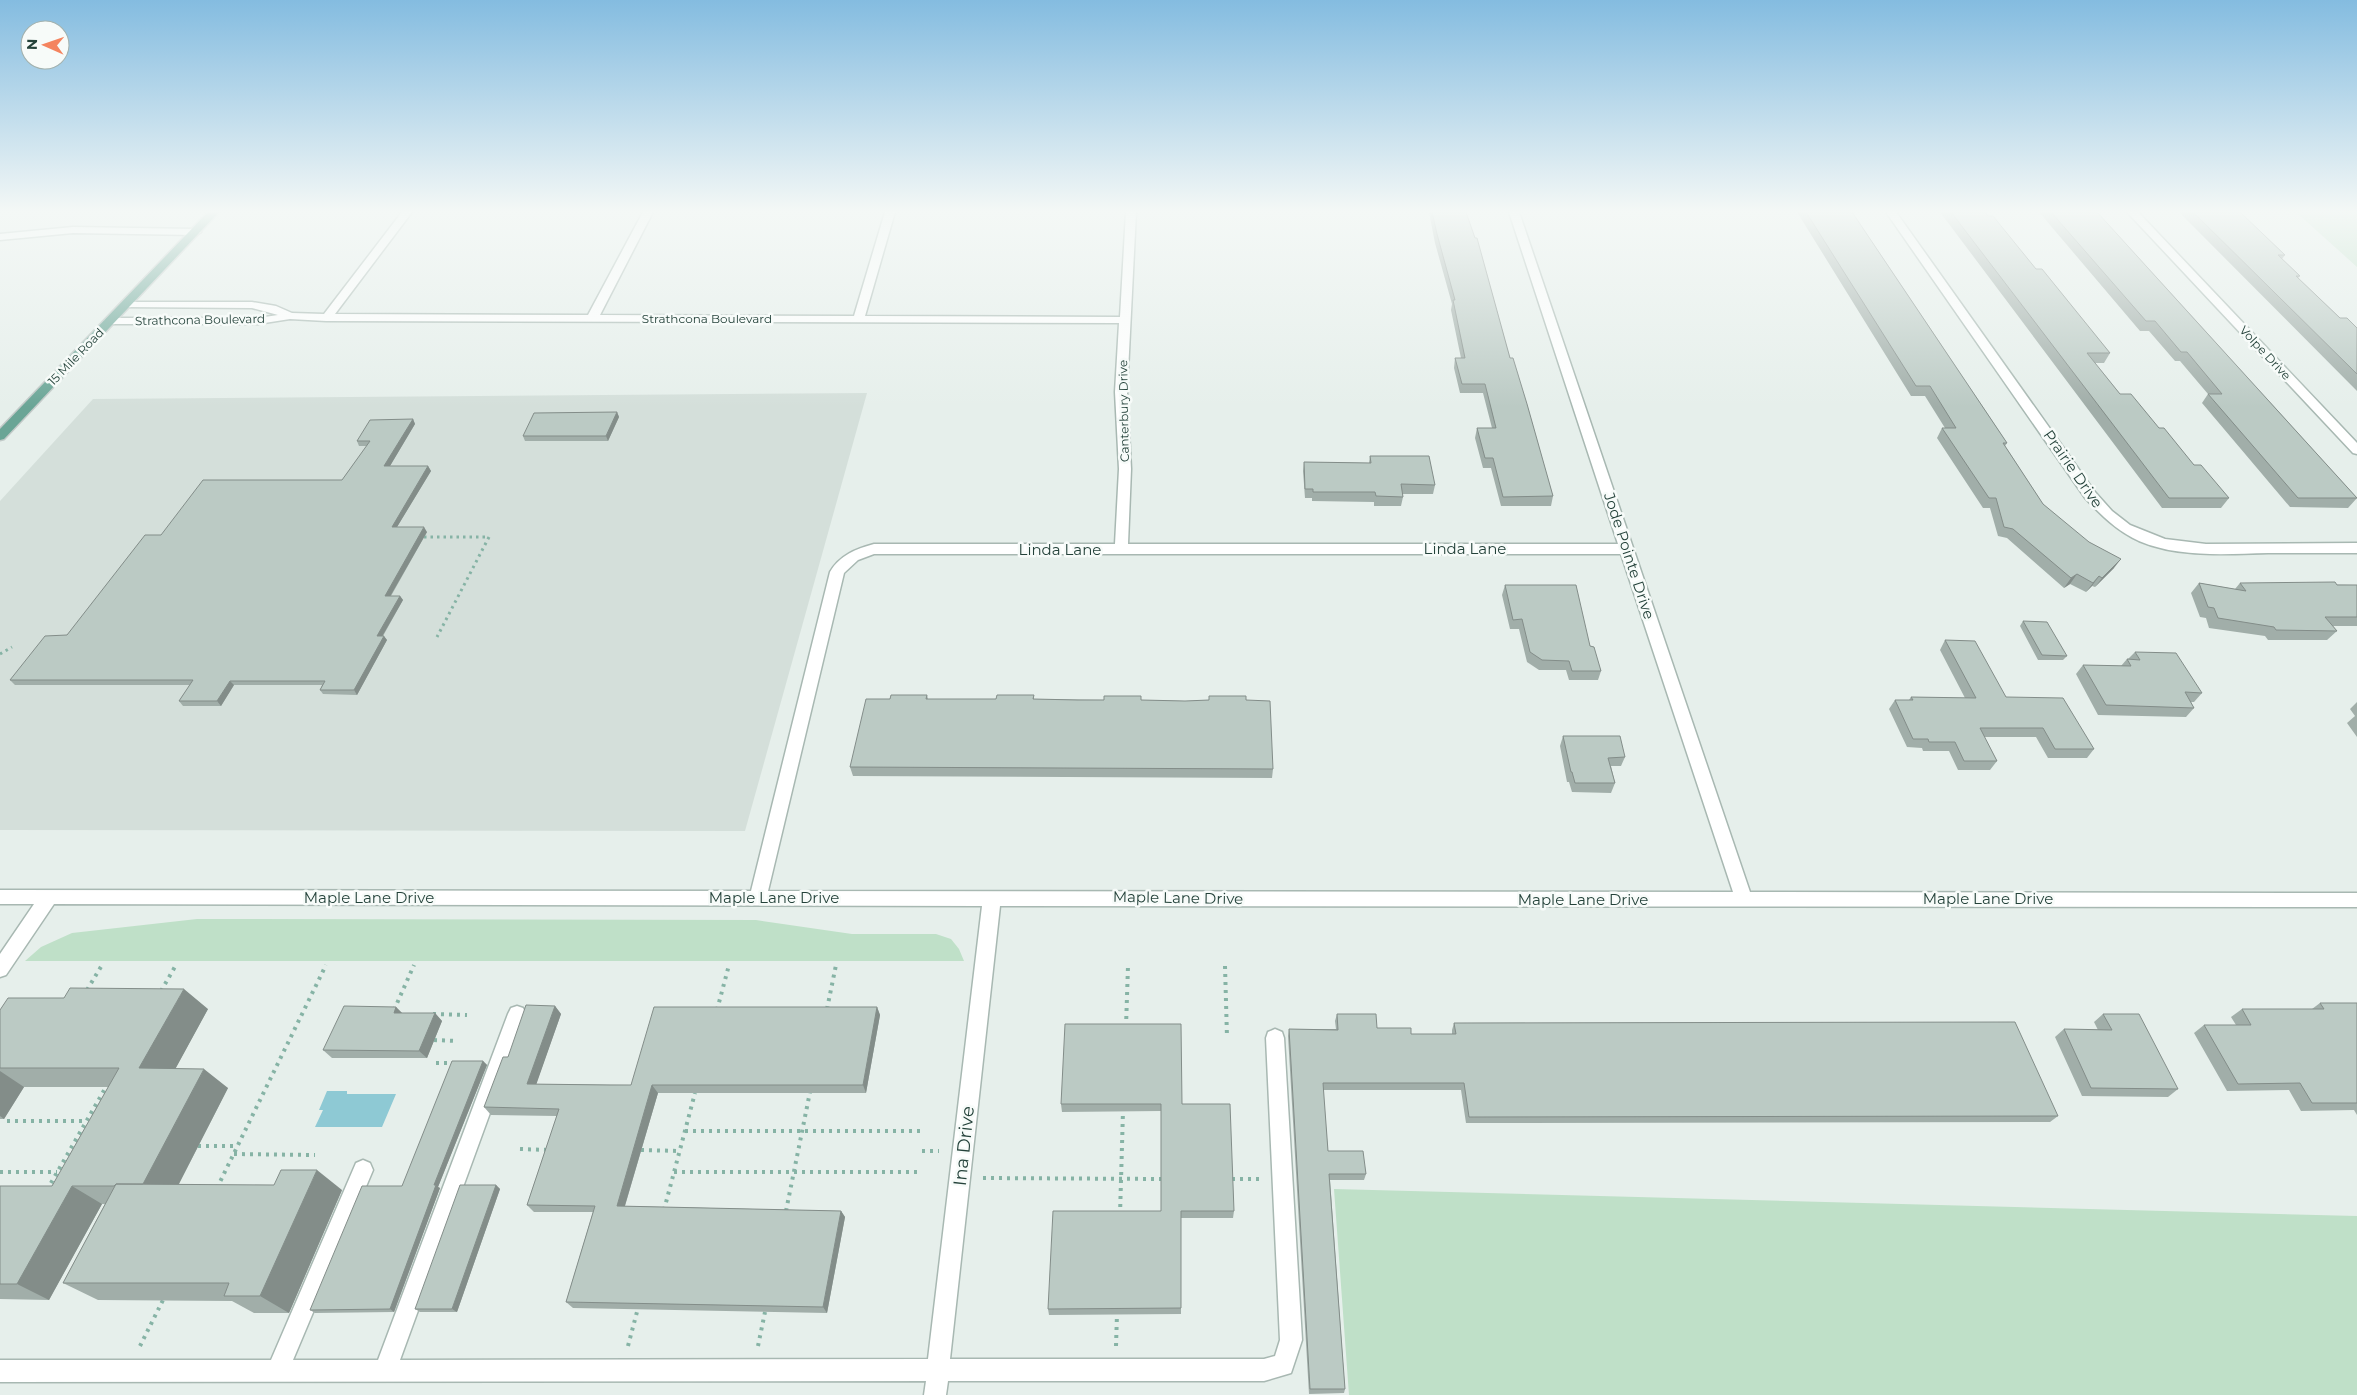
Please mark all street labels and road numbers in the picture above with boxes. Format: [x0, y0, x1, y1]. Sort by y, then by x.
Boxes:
street label: Strathcona Boulevard [135, 311, 265, 328]
street label: Strathcona Boulevard [642, 311, 772, 326]
street label: Volpe Drive [2237, 323, 2294, 383]
street label: 15 Mile Road [45, 325, 107, 388]
street label: Canterbury Drive [1115, 360, 1132, 462]
street label: Prairie Drive [2040, 426, 2107, 511]
street label: Jode Pointe Drive [1600, 489, 1659, 622]
street label: Linda Lane [1424, 539, 1506, 558]
street label: Linda Lane [1019, 540, 1101, 559]
street label: Maple Lane Drive [1113, 887, 1243, 908]
street label: Maple Lane Drive [304, 888, 434, 907]
street label: Maple Lane Drive [709, 888, 839, 907]
street label: Maple Lane Drive [1923, 889, 2053, 908]
street label: Maple Lane Drive [1518, 890, 1648, 909]
street label: Ina Drive [949, 1105, 979, 1187]

